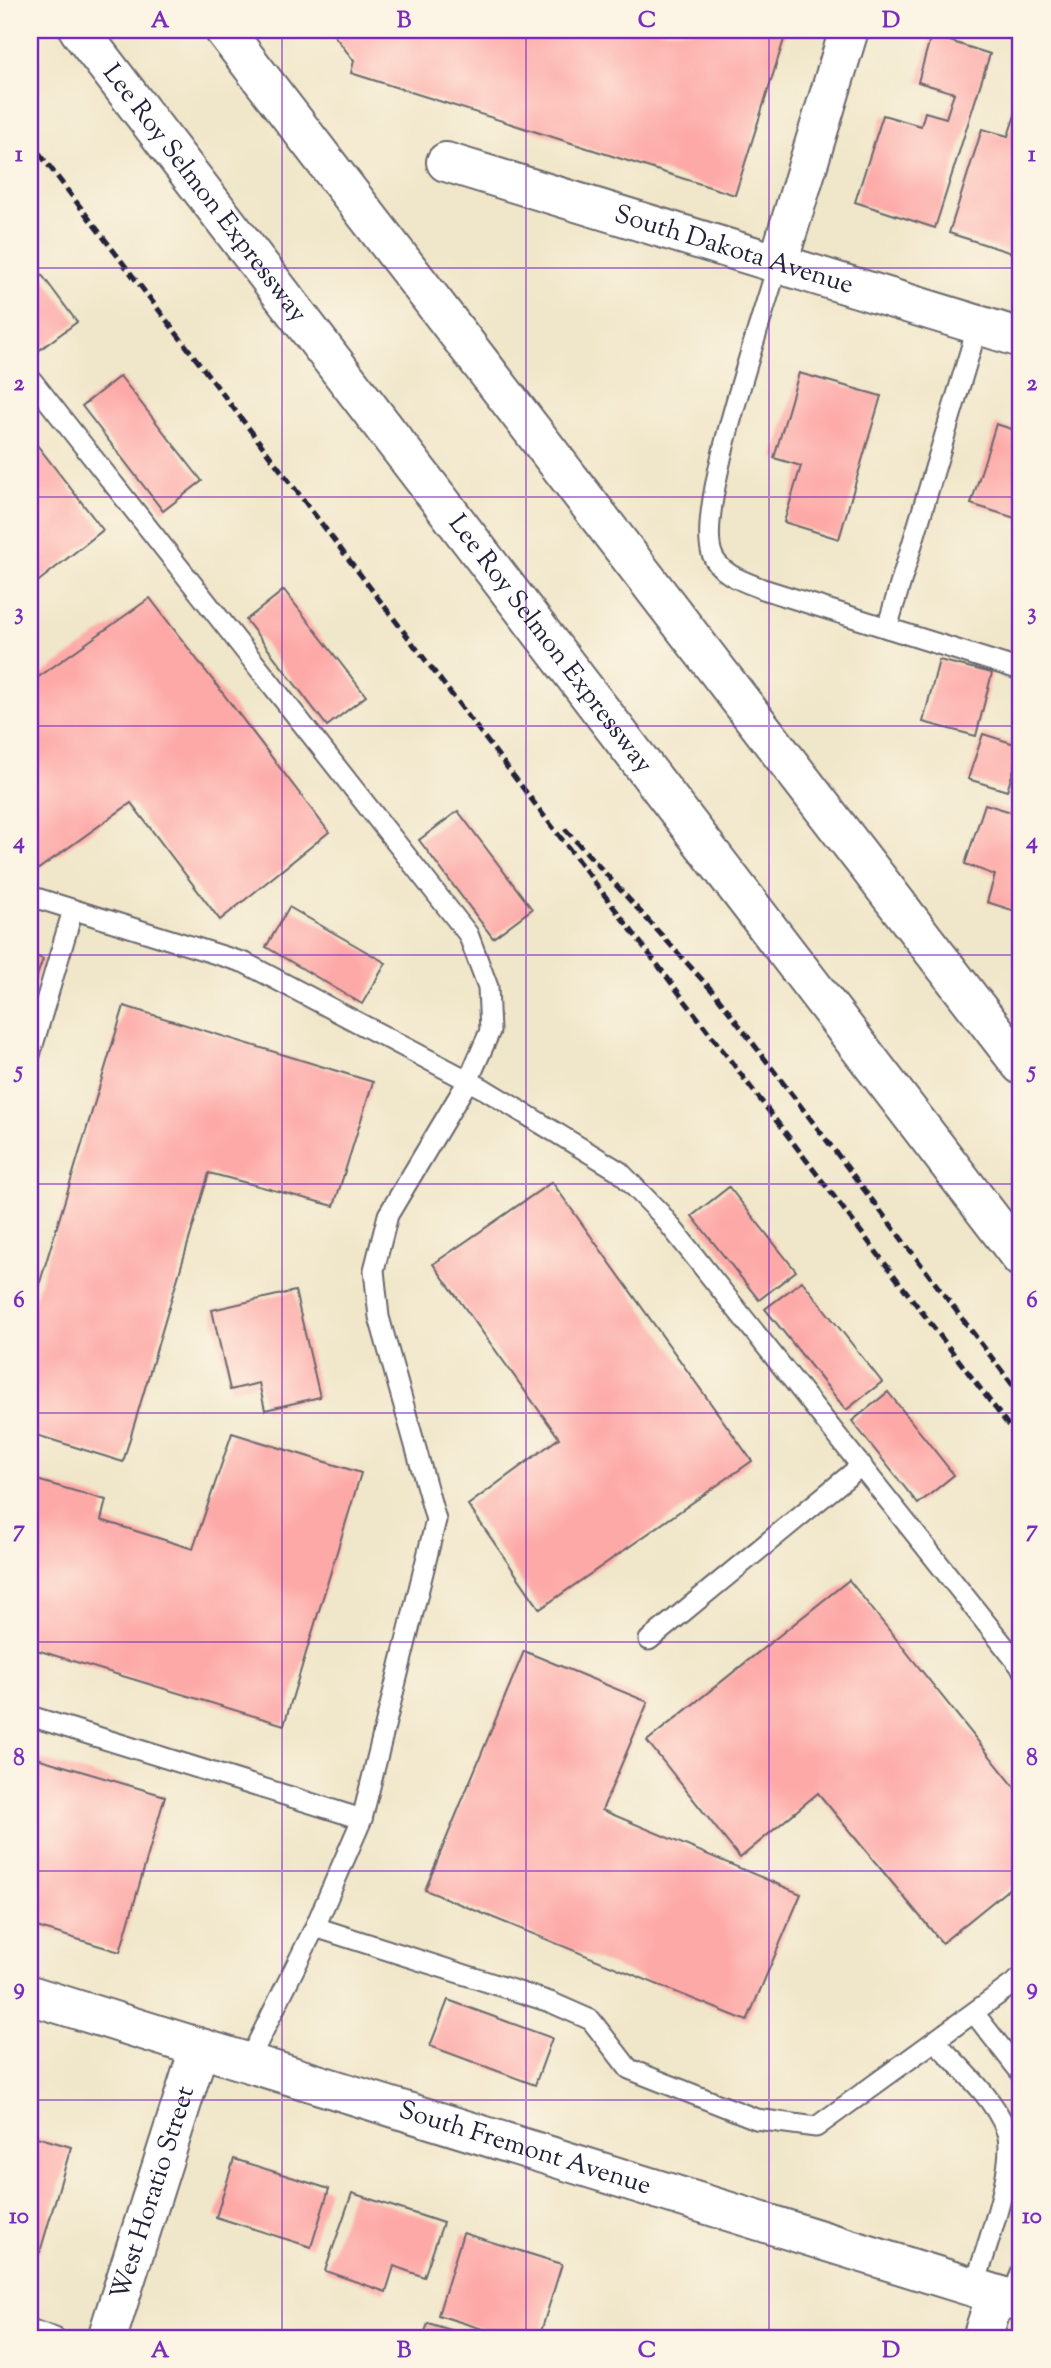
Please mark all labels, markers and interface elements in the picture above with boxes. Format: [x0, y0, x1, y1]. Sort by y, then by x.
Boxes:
text: A [151, 5, 170, 38]
text: B [397, 5, 412, 38]
text: C [638, 5, 656, 38]
text: D [882, 5, 900, 38]
street label: Lee Roy Selmon Expressway [93, 56, 316, 331]
text: 1 [15, 139, 23, 172]
text: 1 [1028, 139, 1036, 172]
street label: South Dakota Avenue [610, 196, 858, 304]
text: 2 [14, 368, 25, 401]
text: 2 [1027, 368, 1038, 401]
street label: Lee Roy Selmon Expressway [439, 507, 661, 781]
text: 3 [14, 597, 24, 630]
text: 3 [1027, 597, 1037, 630]
text: 4 [12, 826, 25, 859]
text: 4 [1025, 826, 1038, 859]
text: 5 [13, 1055, 23, 1088]
text: 5 [1026, 1055, 1036, 1088]
text: 6 [13, 1285, 25, 1318]
text: 6 [1026, 1285, 1038, 1318]
text: 7 [13, 1514, 25, 1547]
text: 7 [1026, 1514, 1038, 1547]
text: 8 [13, 1743, 25, 1776]
text: 8 [1026, 1743, 1038, 1776]
text: 9 [13, 1972, 25, 2005]
text: 9 [1026, 1972, 1038, 2005]
street label: West Horatio Street [102, 2081, 205, 2305]
street label: South Fremont Avenue [394, 2092, 656, 2205]
text: 10 [9, 2201, 29, 2234]
text: 10 [1022, 2201, 1042, 2234]
text: A [151, 2335, 170, 2368]
text: B [397, 2335, 412, 2368]
text: C [638, 2335, 656, 2368]
text: D [882, 2335, 900, 2368]

